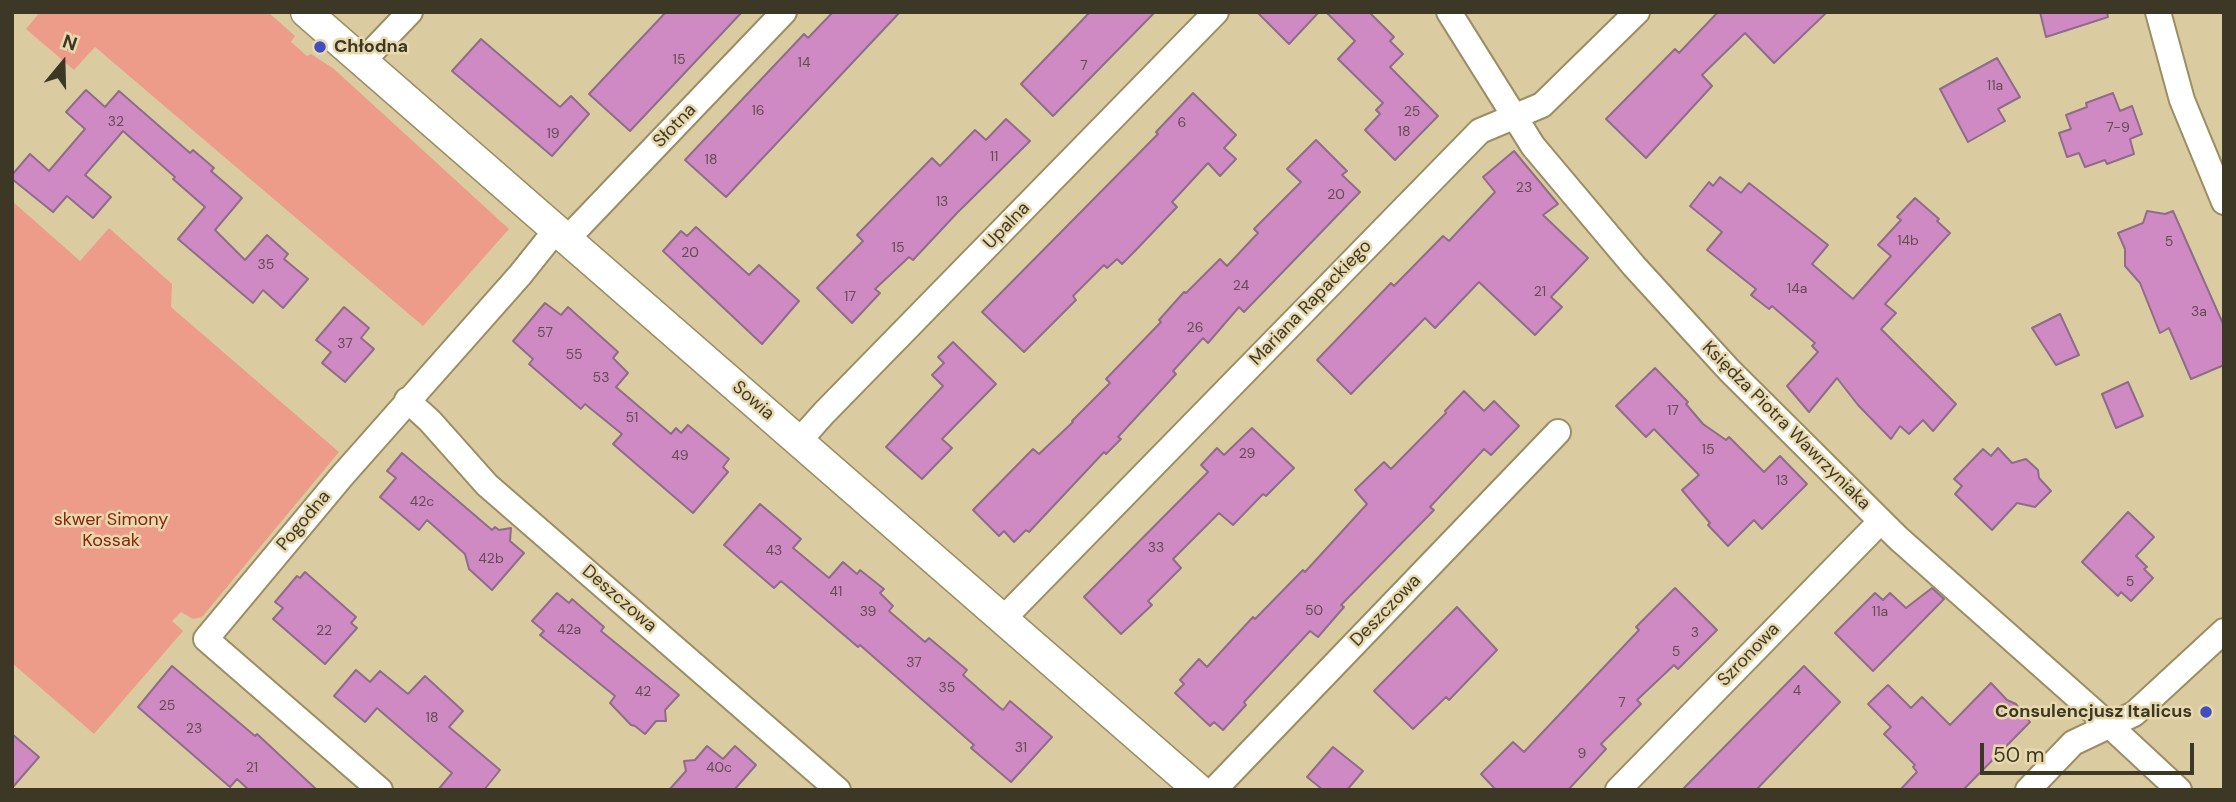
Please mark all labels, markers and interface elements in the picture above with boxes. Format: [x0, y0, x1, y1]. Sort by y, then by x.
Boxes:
north arrow [28, 28, 98, 98]
text: N [59, 29, 81, 57]
place label: Chłodna [334, 36, 408, 58]
marker: Chłodna [312, 39, 328, 55]
house number: 15 [673, 52, 685, 68]
house number: 14 [798, 55, 810, 71]
house number: 7 [1080, 58, 1088, 74]
house number: 11a [1987, 78, 2003, 94]
street label: Słotna [649, 100, 701, 152]
house number: 16 [751, 103, 765, 119]
house number: 25 [1404, 104, 1420, 120]
house number: 32 [108, 114, 124, 130]
house number: 6 [1178, 115, 1186, 131]
house number: 7-9 [2106, 120, 2130, 136]
house number: 18 [1398, 124, 1410, 140]
house number: 19 [546, 126, 560, 142]
house number: 11 [990, 149, 998, 165]
house number: 18 [705, 152, 717, 168]
house number: 23 [1516, 180, 1532, 196]
house number: 20 [1327, 187, 1345, 203]
house number: 13 [936, 194, 948, 210]
street label: Upalna [979, 198, 1035, 254]
house number: 14b [1897, 233, 1919, 249]
house number: 5 [2165, 234, 2173, 250]
street label: Mariana Rapackiego [1246, 236, 1376, 370]
house number: 15 [892, 240, 904, 256]
house number: 20 [681, 245, 699, 261]
house number: 35 [258, 257, 274, 273]
house number: 24 [1233, 278, 1249, 294]
house number: 14a [1787, 281, 1807, 297]
house number: 21 [1534, 284, 1546, 300]
house number: 17 [844, 289, 856, 305]
house number: 3a [2191, 304, 2207, 320]
house number: 26 [1187, 320, 1203, 336]
house number: 57 [537, 325, 553, 341]
house number: 37 [337, 336, 353, 352]
street label: Księdza Piotra Wawrzyniaka [1697, 337, 1875, 515]
house number: 55 [565, 347, 583, 363]
house number: 53 [593, 370, 609, 386]
street label: Sowia [728, 377, 778, 425]
house number: 17 [1667, 403, 1679, 419]
house number: 51 [626, 410, 638, 426]
house number: 15 [1702, 442, 1714, 458]
house number: 29 [1239, 446, 1255, 462]
house number: 49 [671, 448, 689, 464]
house number: 13 [1776, 473, 1788, 489]
street label: Pogodna [273, 486, 335, 556]
house number: 42c [410, 494, 434, 510]
park label: skwer Simony Kossak [54, 509, 168, 552]
house number: 33 [1148, 540, 1164, 556]
house number: 43 [766, 543, 782, 559]
house number: 42b [478, 551, 504, 567]
street label: Deszczowa [577, 561, 661, 637]
street label: Deszczowa [1346, 570, 1426, 652]
house number: 5 [2126, 574, 2134, 590]
house number: 41 [830, 584, 842, 600]
house number: 50 [1305, 603, 1323, 619]
house number: 39 [860, 604, 876, 620]
house number: 11a [1872, 604, 1888, 620]
street label: Szronowa [1714, 619, 1784, 691]
house number: 42a [557, 622, 581, 638]
house number: 22 [316, 623, 332, 639]
house number: 3 [1691, 625, 1699, 641]
house number: 5 [1672, 644, 1680, 660]
house number: 37 [906, 655, 922, 671]
house number: 35 [939, 680, 955, 696]
house number: 4 [1793, 683, 1801, 699]
house number: 42 [635, 684, 651, 700]
house number: 7 [1618, 695, 1626, 711]
house number: 25 [159, 698, 175, 714]
place label: Consulencjusz Italicus [1995, 701, 2192, 723]
marker: Consulencjusz Italicus [2198, 704, 2214, 720]
house number: 18 [426, 710, 438, 726]
house number: 23 [186, 721, 202, 737]
scale bar [1984, 728, 2198, 772]
house number: 31 [1015, 740, 1027, 756]
text: 50 m [1993, 741, 2044, 769]
house number: 9 [1578, 746, 1586, 762]
house number: 21 [246, 760, 258, 776]
house number: 40c [706, 760, 732, 776]

